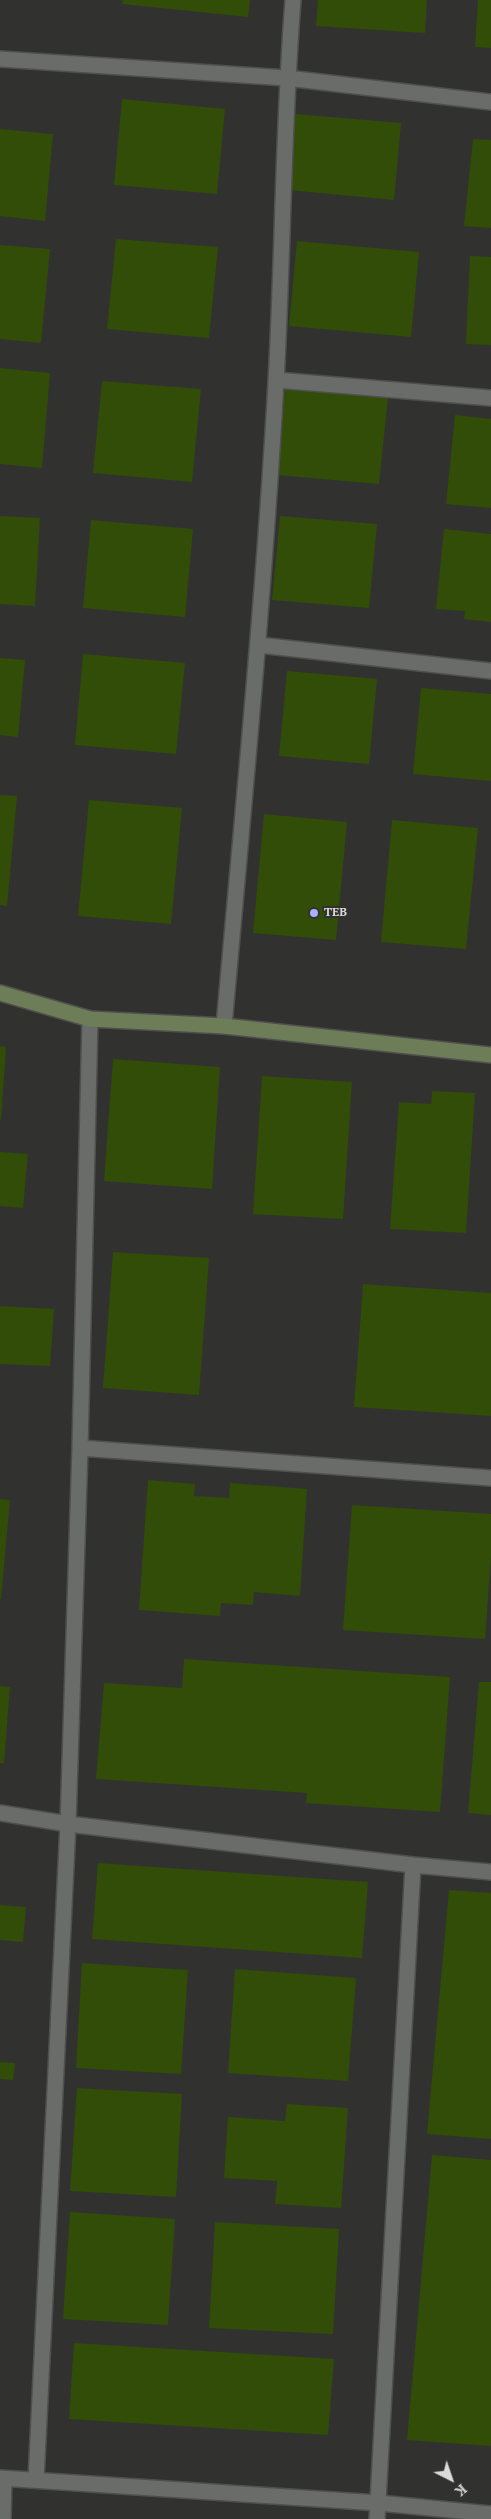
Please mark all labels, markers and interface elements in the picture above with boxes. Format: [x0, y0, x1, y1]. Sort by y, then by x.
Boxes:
place label: TEB [324, 906, 347, 920]
marker: TEB [308, 907, 320, 919]
north arrow [426, 2454, 476, 2504]
text: K [451, 2480, 471, 2501]

